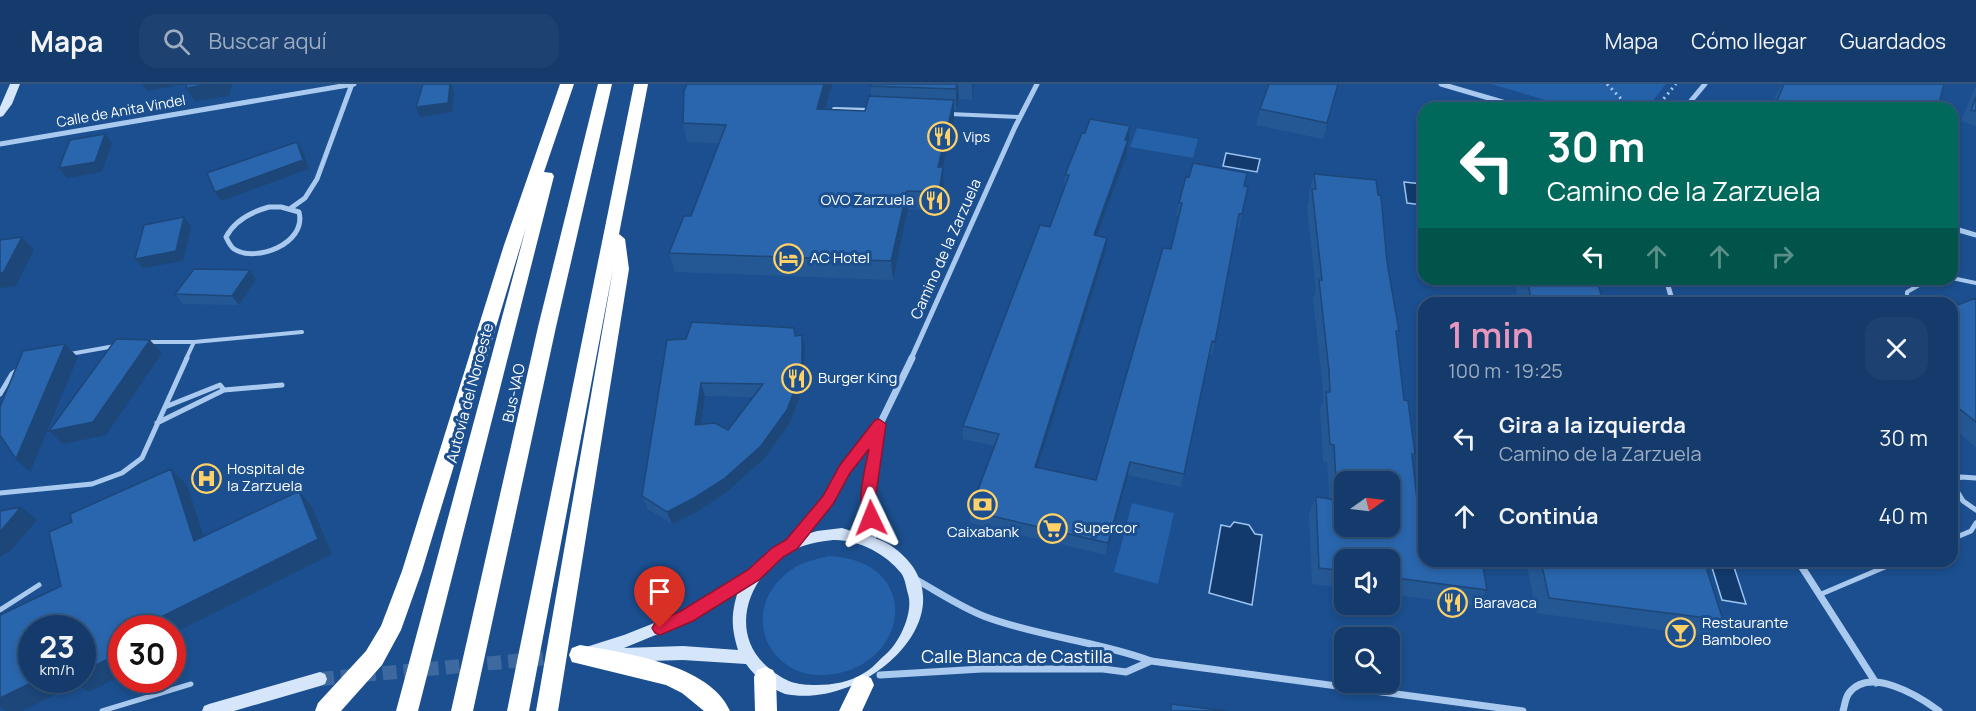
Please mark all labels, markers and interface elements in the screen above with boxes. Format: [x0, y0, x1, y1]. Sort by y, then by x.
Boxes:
search box [139, 14, 559, 68]
text: Mapa [30, 22, 103, 60]
icon: search [160, 25, 193, 58]
text: Buscar aquí [208, 26, 327, 56]
text: Mapa [1605, 27, 1658, 55]
text: Cómo llegar [1691, 27, 1807, 55]
text: Guardados [1840, 27, 1946, 55]
street label: Calle de Anita Vindel [55, 90, 187, 131]
text: 30 m [1547, 117, 1645, 175]
restaurant icon: Vips [926, 121, 958, 153]
icon: left [1448, 126, 1526, 204]
place label: Vips [963, 127, 990, 146]
text: Camino de la Zarzuela [1547, 172, 1820, 209]
street label: Camino de la Zarzuela [905, 175, 986, 322]
restaurant icon: OVO Zarzuela [919, 184, 951, 216]
place label: OVO Zarzuela [821, 189, 914, 210]
icon: left [1577, 240, 1610, 273]
icon: ahead [1640, 240, 1673, 273]
icon: ahead [1703, 240, 1736, 273]
icon: right [1766, 240, 1799, 273]
hotel icon: AC Hotel [773, 242, 805, 274]
place label: AC Hotel [810, 247, 870, 268]
text: 1 min [1448, 310, 1534, 359]
button: close [1865, 317, 1928, 380]
street label: Autovía del Noroeste [441, 321, 498, 465]
text: 100 m · 19:25 [1448, 357, 1563, 384]
street label: Bus-VAO [497, 361, 530, 424]
restaurant icon: Burger King [781, 362, 813, 394]
place label: Burger King [818, 367, 897, 388]
text: Gira a la izquierda [1499, 410, 1686, 440]
icon: left [1448, 422, 1481, 455]
text: 30 m [1879, 423, 1928, 453]
text: Camino de la Zarzuela [1499, 440, 1702, 467]
place label: Hospital de la Zarzuela [227, 458, 305, 496]
hospital icon: Hospital de la Zarzuela [190, 462, 222, 494]
north arrow [1334, 471, 1400, 537]
map controls [1334, 471, 1400, 693]
position arrow [839, 486, 903, 550]
bank icon: Caixabank [967, 489, 999, 521]
icon: ahead [1448, 500, 1481, 533]
text: Continúa [1499, 501, 1599, 531]
text: 40 m [1879, 501, 1928, 531]
supermarket icon: Supercor [1037, 512, 1069, 544]
place label: Supercor [1074, 517, 1138, 538]
place label: Caixabank [947, 521, 1020, 542]
button: sound [1334, 549, 1400, 615]
pin [634, 566, 685, 628]
icon: arrive [643, 575, 676, 608]
restaurant icon: Baravaca [1437, 587, 1469, 619]
place label: Baravaca [1474, 592, 1537, 613]
place label: Restaurante Bamboleo [1702, 612, 1788, 650]
speed limit sign: 30 [108, 615, 186, 693]
bar icon: Restaurante Bamboleo [1665, 616, 1697, 648]
text: 23 [39, 626, 75, 667]
button: search [1334, 627, 1400, 693]
street label: Calle Blanca de Castilla [921, 644, 1113, 668]
text: km/h [40, 659, 74, 680]

